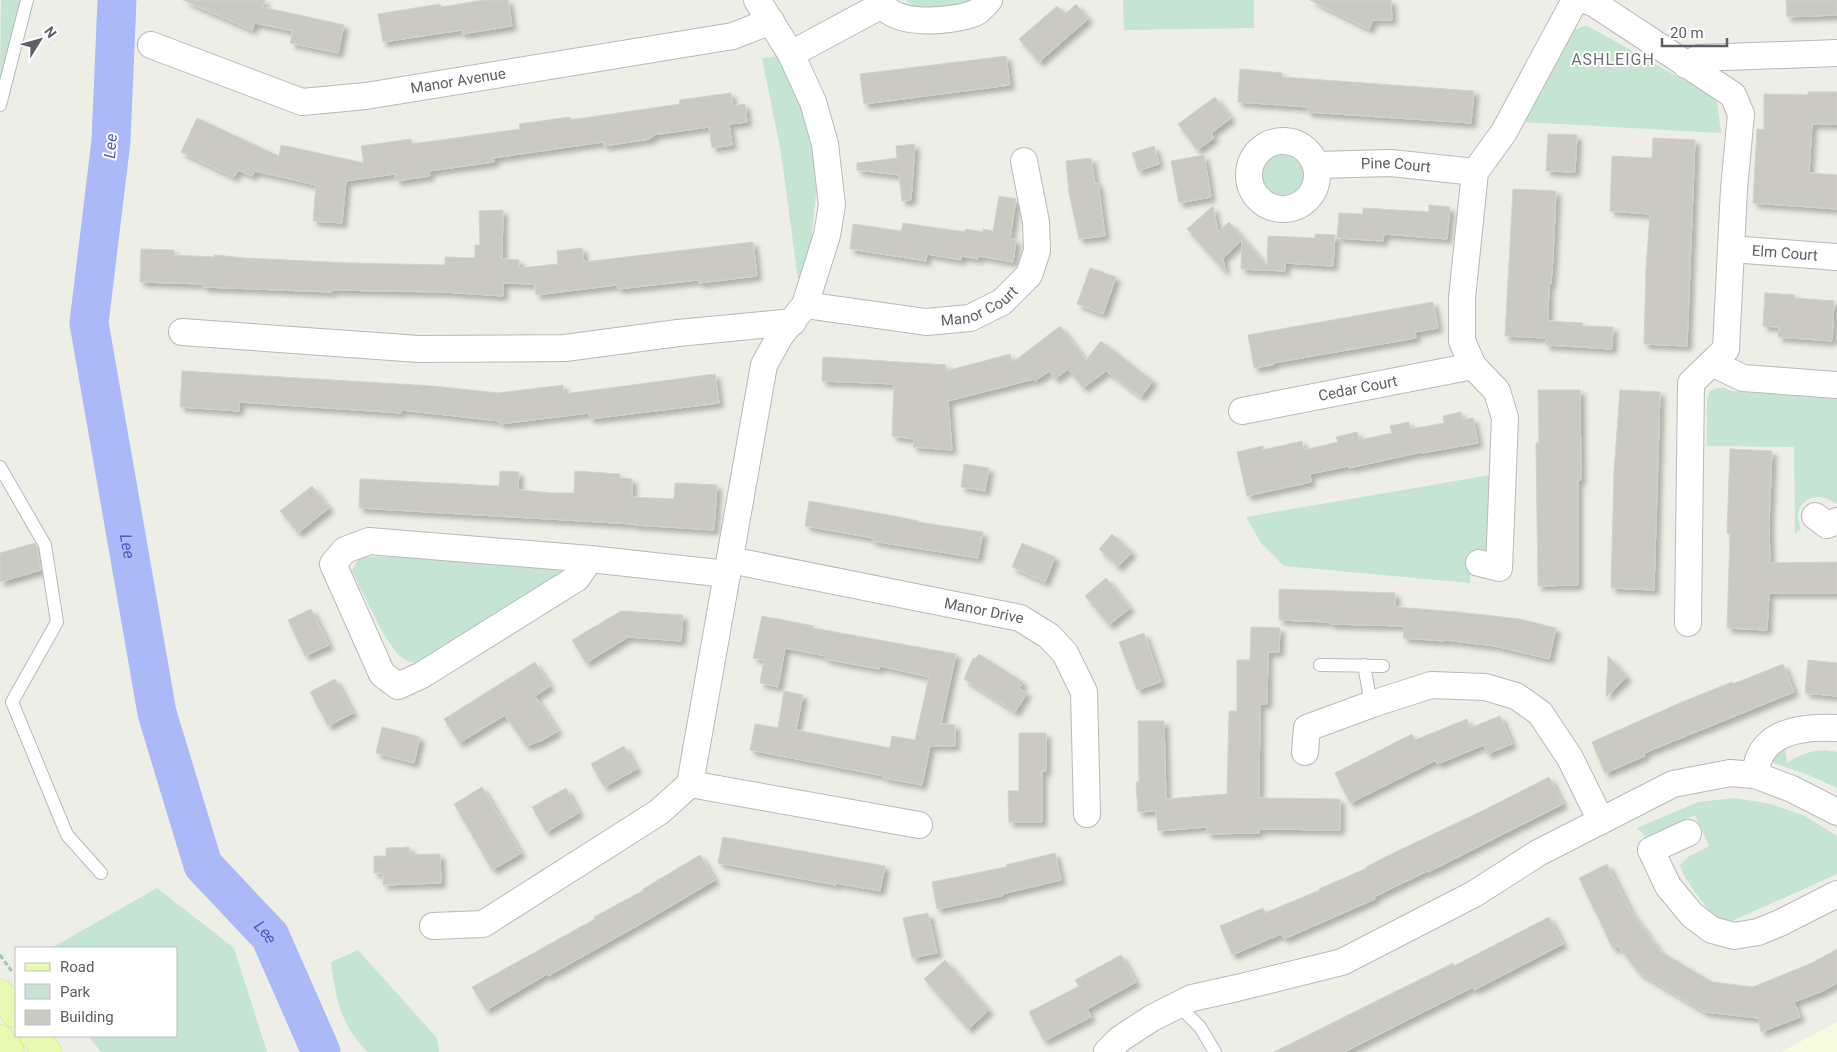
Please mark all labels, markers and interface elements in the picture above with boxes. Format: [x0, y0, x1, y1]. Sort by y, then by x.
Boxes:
north arrow [15, 15, 65, 65]
scale bar [1662, 15, 1727, 47]
text: N [41, 23, 60, 41]
text: 20 m [1670, 24, 1704, 42]
district label: ASHLEIGH [1571, 50, 1655, 69]
street label: Manor Avenue [409, 64, 507, 98]
water label: Lee [100, 133, 121, 159]
street label: Pine Court [1361, 154, 1432, 176]
street label: Elm Court [1751, 242, 1819, 265]
street label: Manor Court [940, 282, 1022, 330]
street label: Cedar Court [1317, 372, 1399, 405]
water label: Lee [116, 532, 139, 560]
street label: Manor Drive [943, 594, 1025, 628]
water label: Lee [250, 917, 281, 946]
legend [15, 947, 178, 1037]
text: Road [60, 958, 94, 976]
text: Park [60, 983, 91, 1001]
text: Building [60, 1008, 114, 1026]

